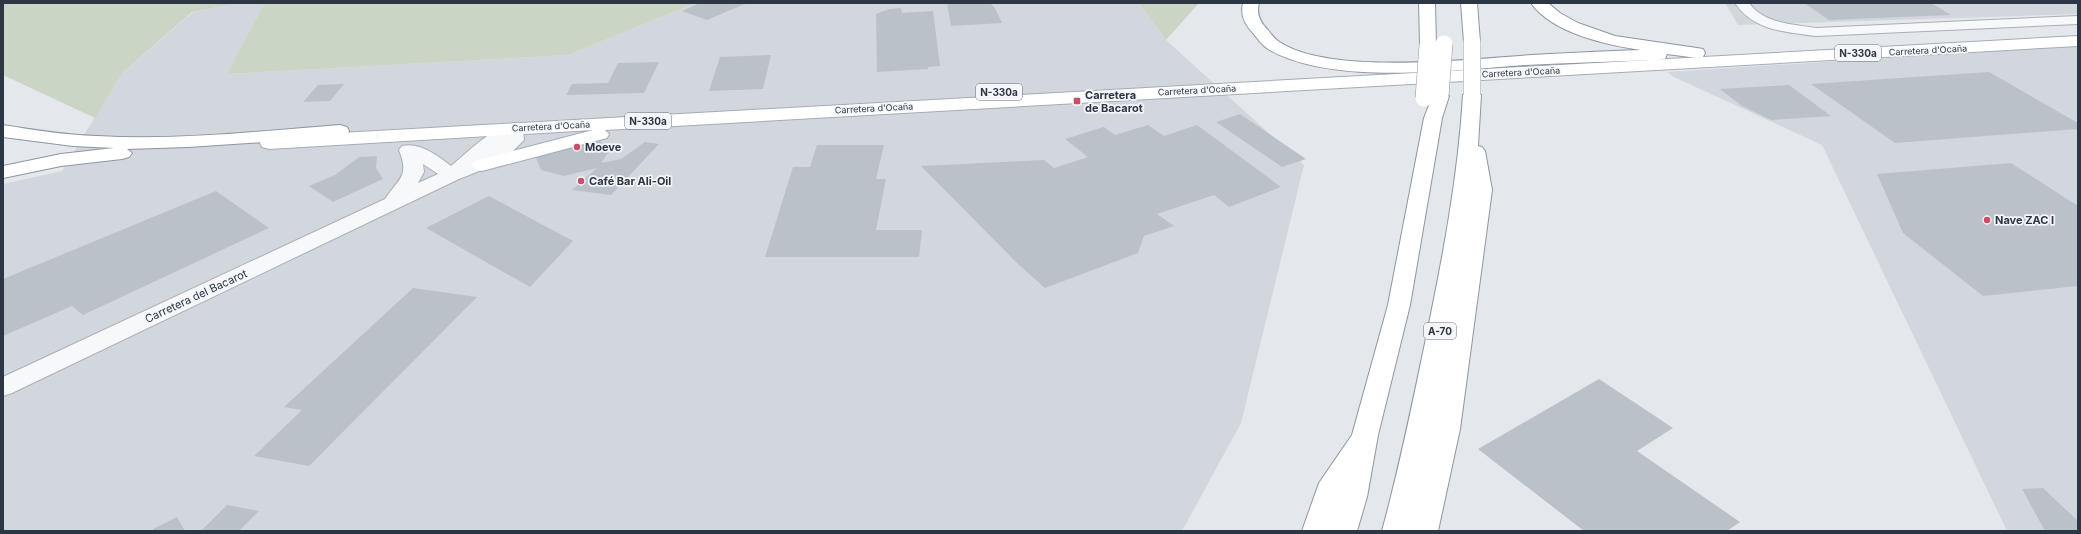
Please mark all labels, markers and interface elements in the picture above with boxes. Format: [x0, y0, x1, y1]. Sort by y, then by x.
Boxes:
street label: Carretera d'Ocaña [1889, 42, 1967, 58]
road number: N-330a [1835, 45, 1881, 61]
street label: Carretera d'Ocaña [1482, 64, 1560, 80]
street label: Carretera d'Ocaña [1158, 82, 1236, 98]
road number: N-330a [976, 84, 1022, 100]
place label: Carretera de Bacarot [1085, 88, 1143, 115]
marker: Carretera de Bacarot [1072, 96, 1082, 106]
street label: Carretera d'Ocaña [835, 100, 913, 116]
road number: N-330a [625, 113, 671, 129]
street label: Carretera d'Ocaña [512, 118, 590, 134]
place label: Moeve [585, 140, 622, 154]
marker: Moeve [572, 142, 582, 152]
place label: Café Bar Ali-Oil [589, 174, 671, 188]
marker: Café Bar Ali-Oil [576, 176, 586, 186]
place label: Nave ZAC I [1995, 213, 2054, 227]
marker: Nave ZAC I [1982, 215, 1992, 225]
street label: Carretera del Bacarot [143, 266, 250, 326]
road number: A-70 [1424, 323, 1456, 339]

